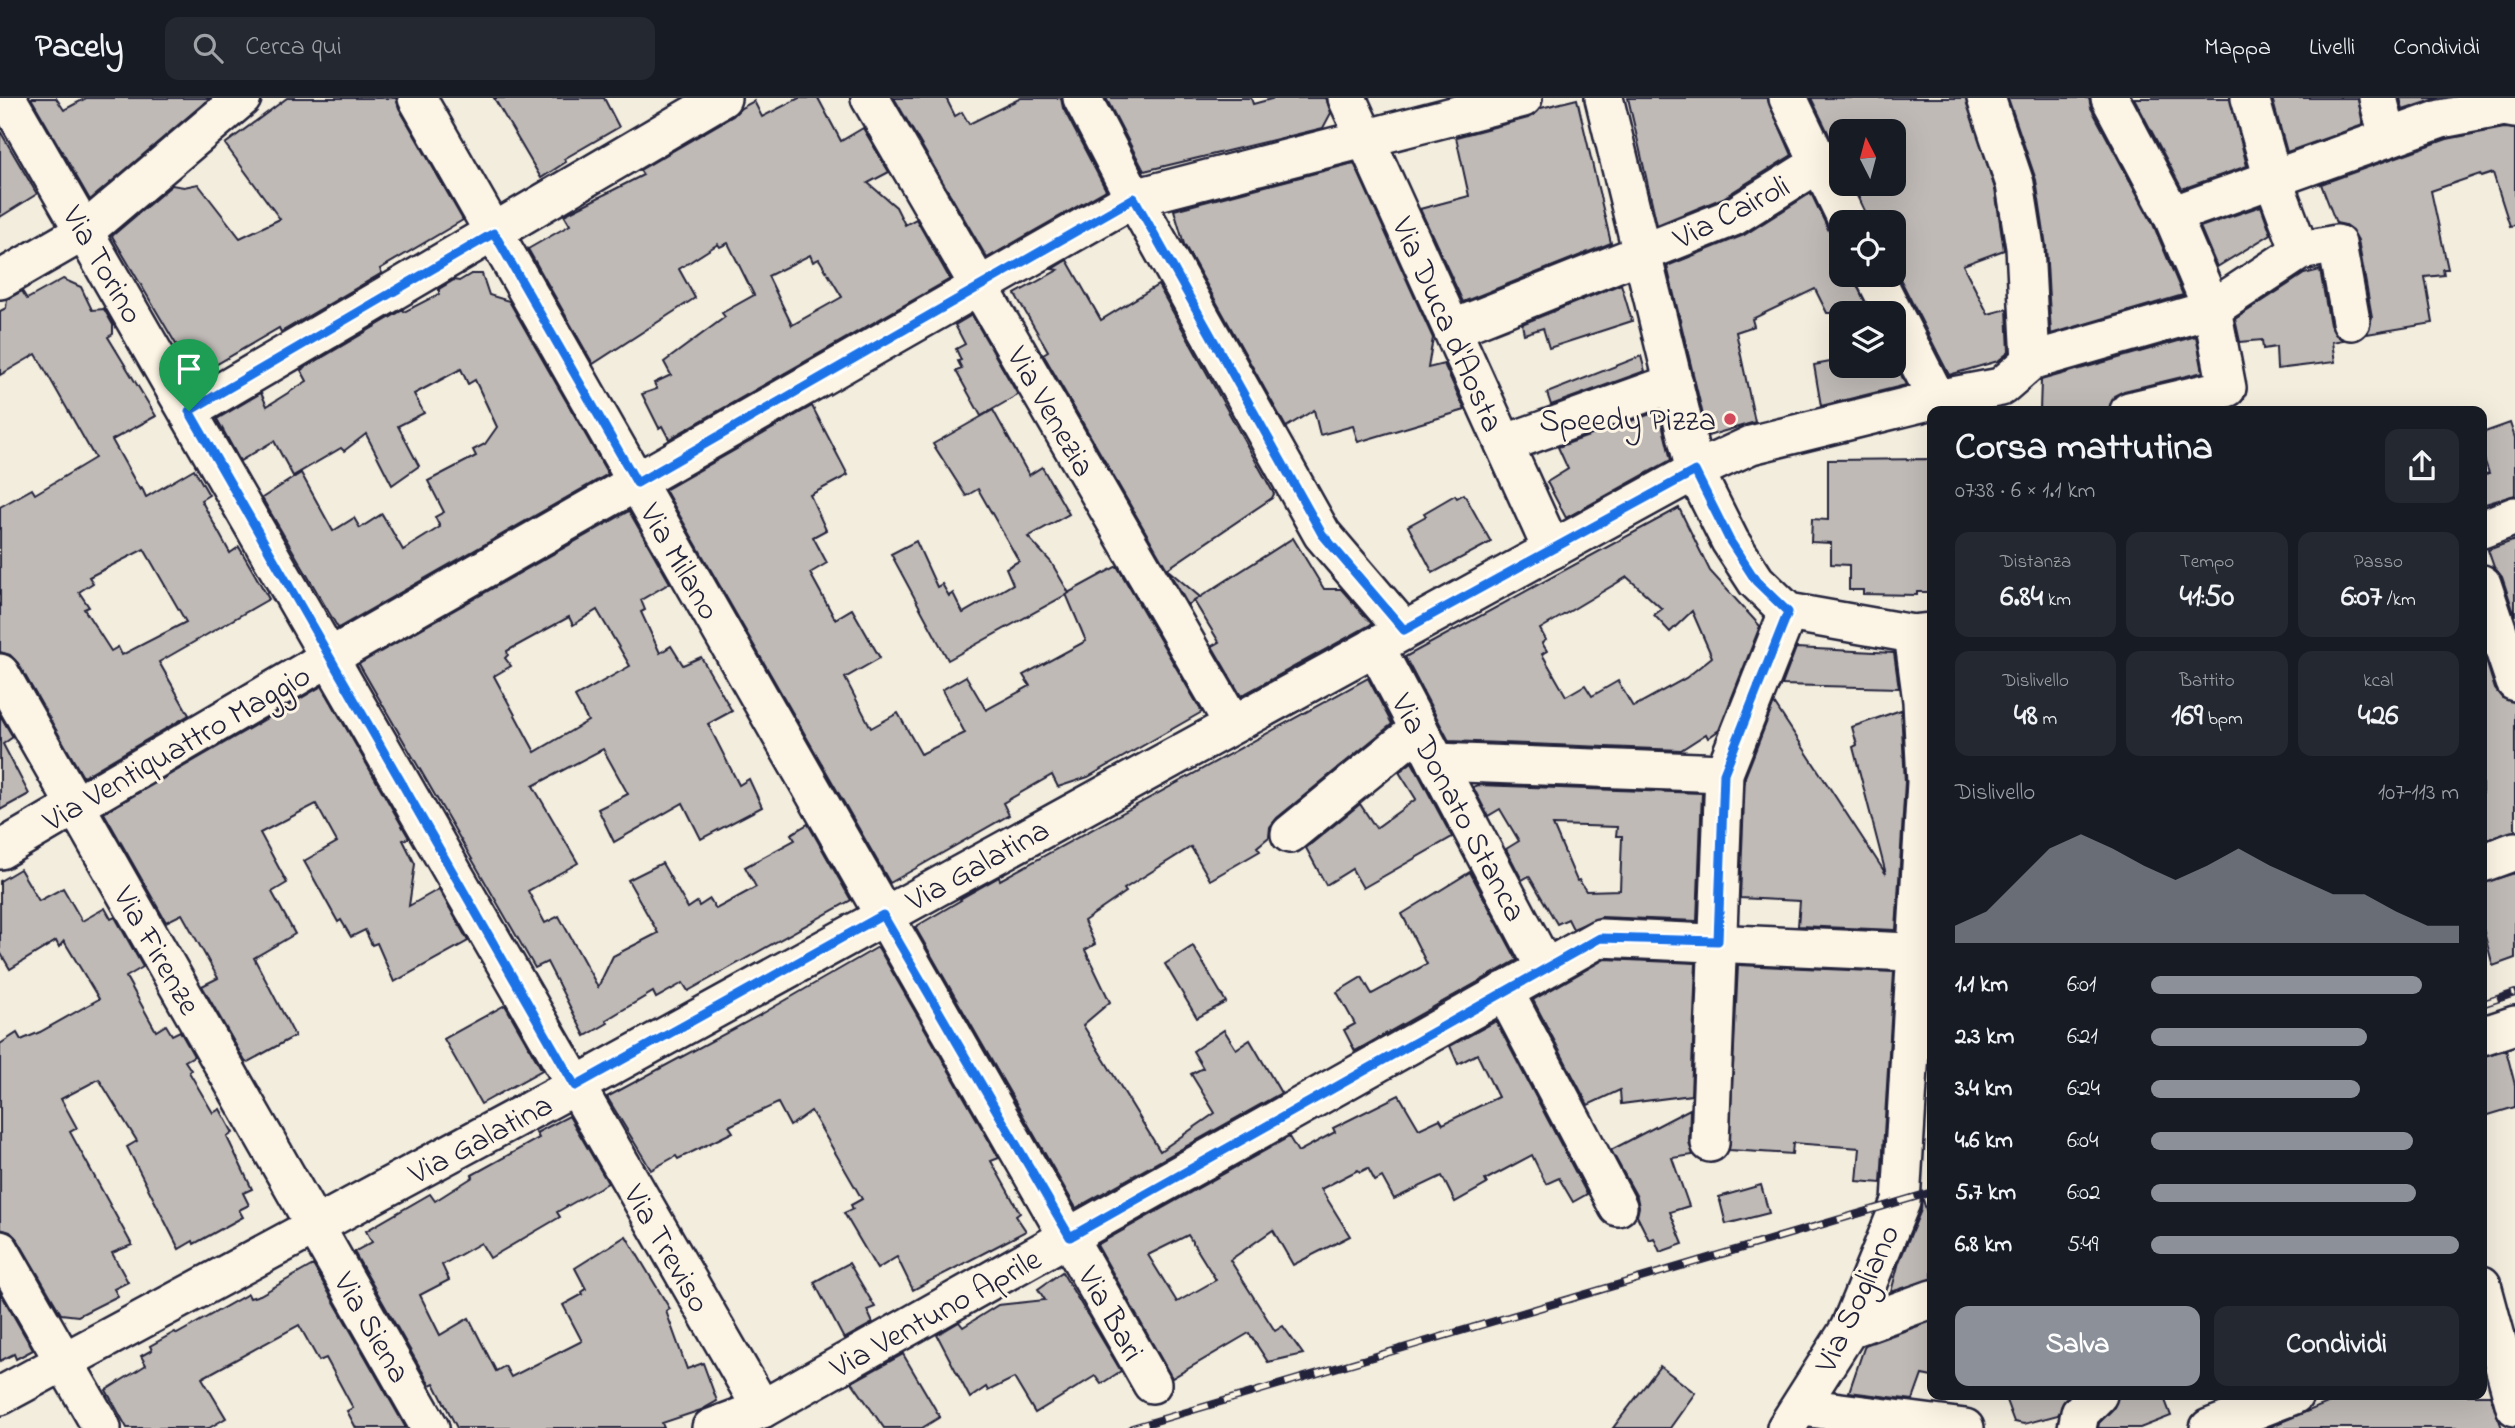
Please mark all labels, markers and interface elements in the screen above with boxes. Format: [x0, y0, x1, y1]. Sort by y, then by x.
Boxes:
search box [165, 17, 655, 80]
text: Pacely [35, 24, 123, 72]
icon: search [189, 29, 227, 67]
text: Cerca qui [245, 29, 342, 67]
text: Mappa [2204, 31, 2271, 66]
text: Livelli [2309, 31, 2355, 66]
text: Condividi [2393, 31, 2480, 66]
north arrow [1829, 119, 1906, 196]
map controls [1829, 119, 1906, 378]
street label: Via Cairoli [1665, 165, 1799, 264]
street label: Via Torino [48, 197, 154, 334]
street label: Via Duca d'Aosta [1377, 210, 1514, 440]
button: locate [1829, 210, 1906, 287]
button: layers [1829, 301, 1906, 378]
street label: Via Venezia [992, 338, 1105, 487]
pin [159, 339, 219, 411]
icon: arrive [170, 350, 208, 388]
place label: Speedy Pizza [1539, 399, 1716, 446]
marker: Speedy Pizza [1722, 411, 1738, 427]
text: Corsa mattutina [1955, 421, 2213, 477]
button: share [2385, 429, 2459, 503]
text: 07:38 · 6 × 1.1 km [1955, 475, 2095, 508]
street label: Via Milano [625, 495, 730, 630]
text: Distanza [2000, 549, 2071, 576]
text: Tempo [2180, 549, 2234, 576]
text: Passo [2354, 549, 2403, 576]
text: 6.84 [2000, 576, 2043, 620]
text: 41:50 [2180, 576, 2234, 620]
text: 6:07 [2341, 576, 2382, 620]
text: km [2043, 587, 2071, 614]
text: /km [2382, 587, 2416, 614]
street label: Via Ventiquattro Maggio [34, 654, 320, 846]
text: Dislivello [2002, 668, 2069, 695]
text: Battito [2179, 668, 2235, 695]
text: kcal [2363, 668, 2393, 695]
street label: Via Donato Stanca [1377, 685, 1537, 931]
text: 48 [2014, 695, 2038, 739]
text: 169 [2171, 695, 2203, 739]
text: 426 [2358, 695, 2399, 739]
text: m [2038, 706, 2057, 733]
text: bpm [2203, 706, 2243, 733]
text: Dislivello [1955, 777, 2035, 810]
text: 107–113 m [2378, 777, 2459, 810]
street label: Via Galatina [898, 808, 1059, 926]
street label: Via Firenze [99, 878, 211, 1026]
text: 1.1 km [1955, 969, 2008, 1002]
text: 6:01 [2067, 969, 2096, 1002]
text: 2.3 km [1955, 1021, 2014, 1054]
text: 6:21 [2067, 1021, 2098, 1054]
text: 3.4 km [1955, 1073, 2012, 1106]
text: 6:24 [2067, 1073, 2100, 1106]
street label: Via Galatina [400, 1083, 562, 1199]
text: 4.6 km [1955, 1125, 2013, 1158]
text: 6:04 [2067, 1125, 2099, 1158]
street label: Via Treviso [609, 1176, 721, 1323]
text: 5.7 km [1955, 1177, 2016, 1210]
text: 6:02 [2067, 1177, 2100, 1210]
street label: Via Sogliano [1804, 1218, 1914, 1382]
text: 6.8 km [1955, 1229, 2012, 1262]
text: 5:49 [2067, 1229, 2099, 1262]
street label: Via Ventuno Aprile [822, 1237, 1051, 1393]
street label: Via Bari [1063, 1258, 1154, 1371]
street label: Via Siena [319, 1264, 421, 1393]
button: Salva [1955, 1306, 2200, 1386]
button: Condividi [2214, 1306, 2459, 1386]

